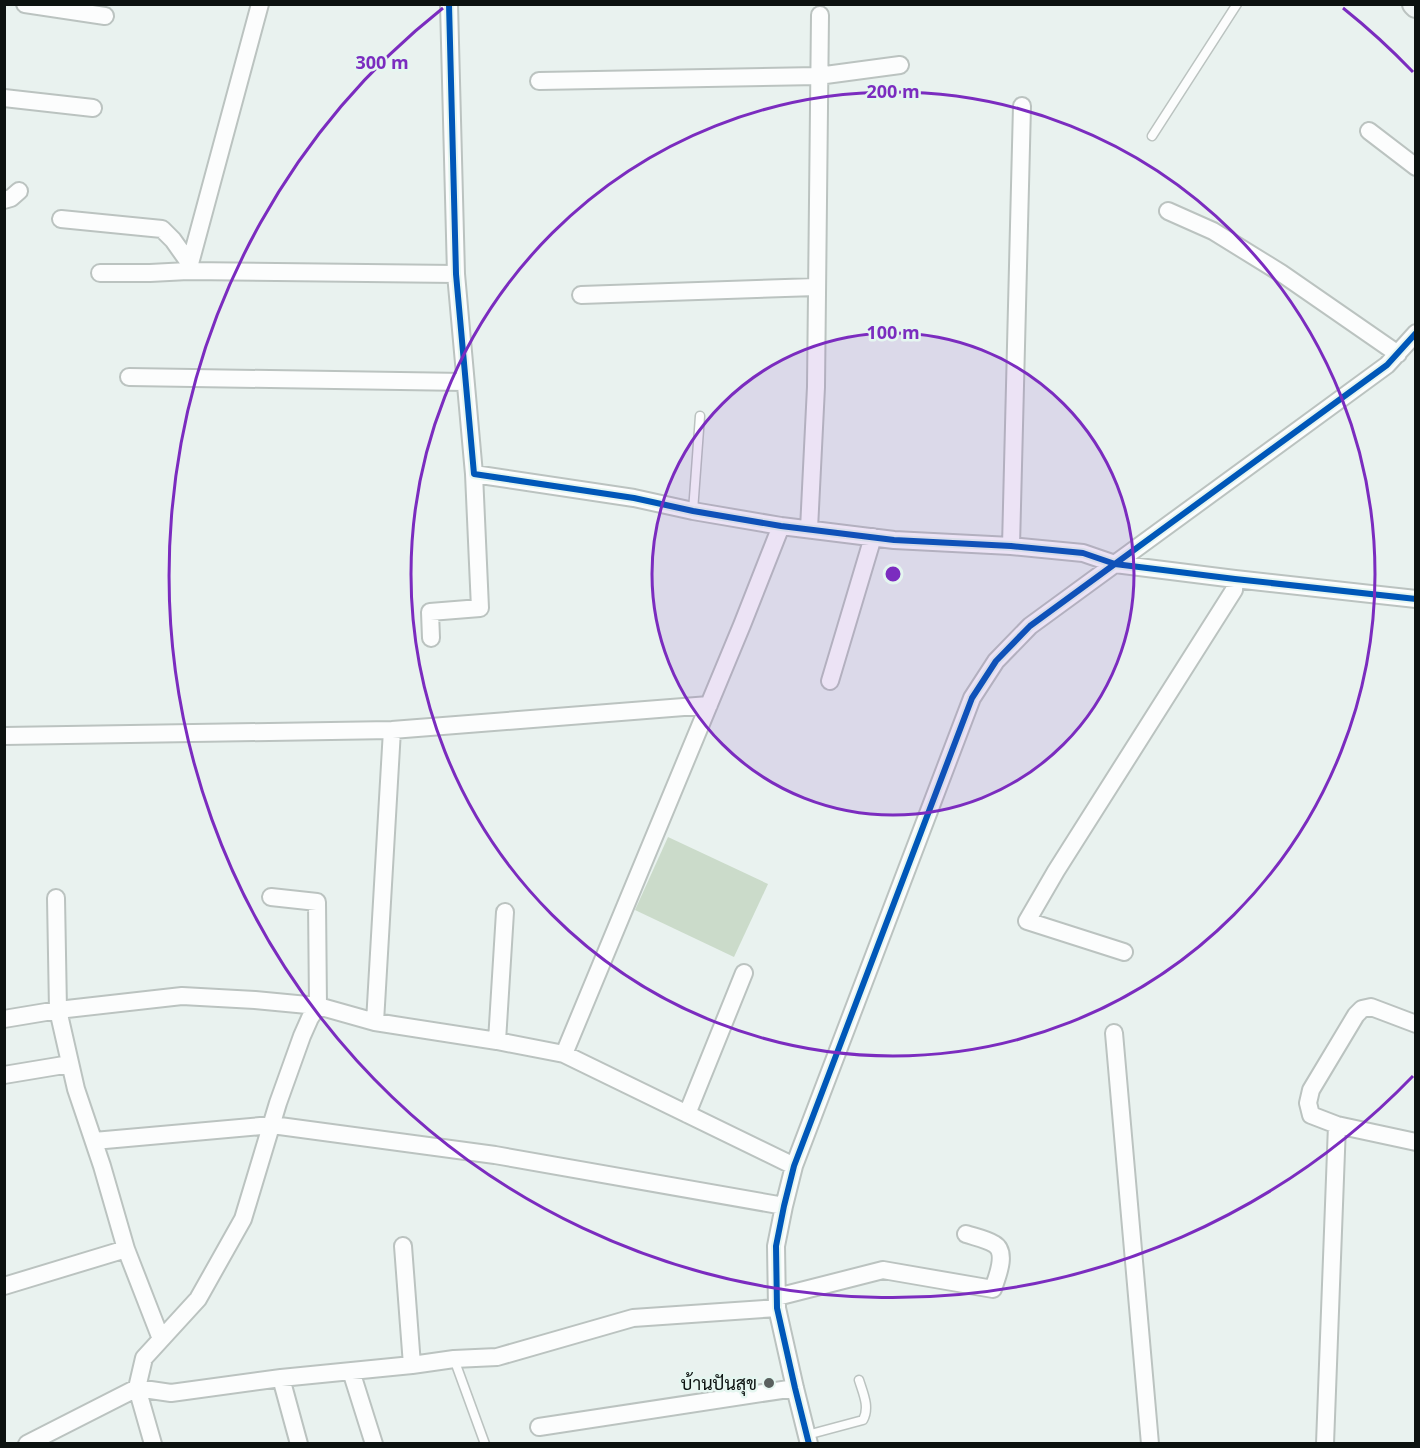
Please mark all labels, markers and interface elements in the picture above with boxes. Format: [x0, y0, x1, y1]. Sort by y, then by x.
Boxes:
text: 300 m [355, 50, 409, 74]
text: 200 m [866, 79, 920, 103]
text: 100 m [866, 320, 920, 344]
centre of rings [883, 564, 903, 584]
place label: บ้านปันสุข [681, 1371, 757, 1396]
marker: บ้านปันสุข [762, 1376, 776, 1390]

